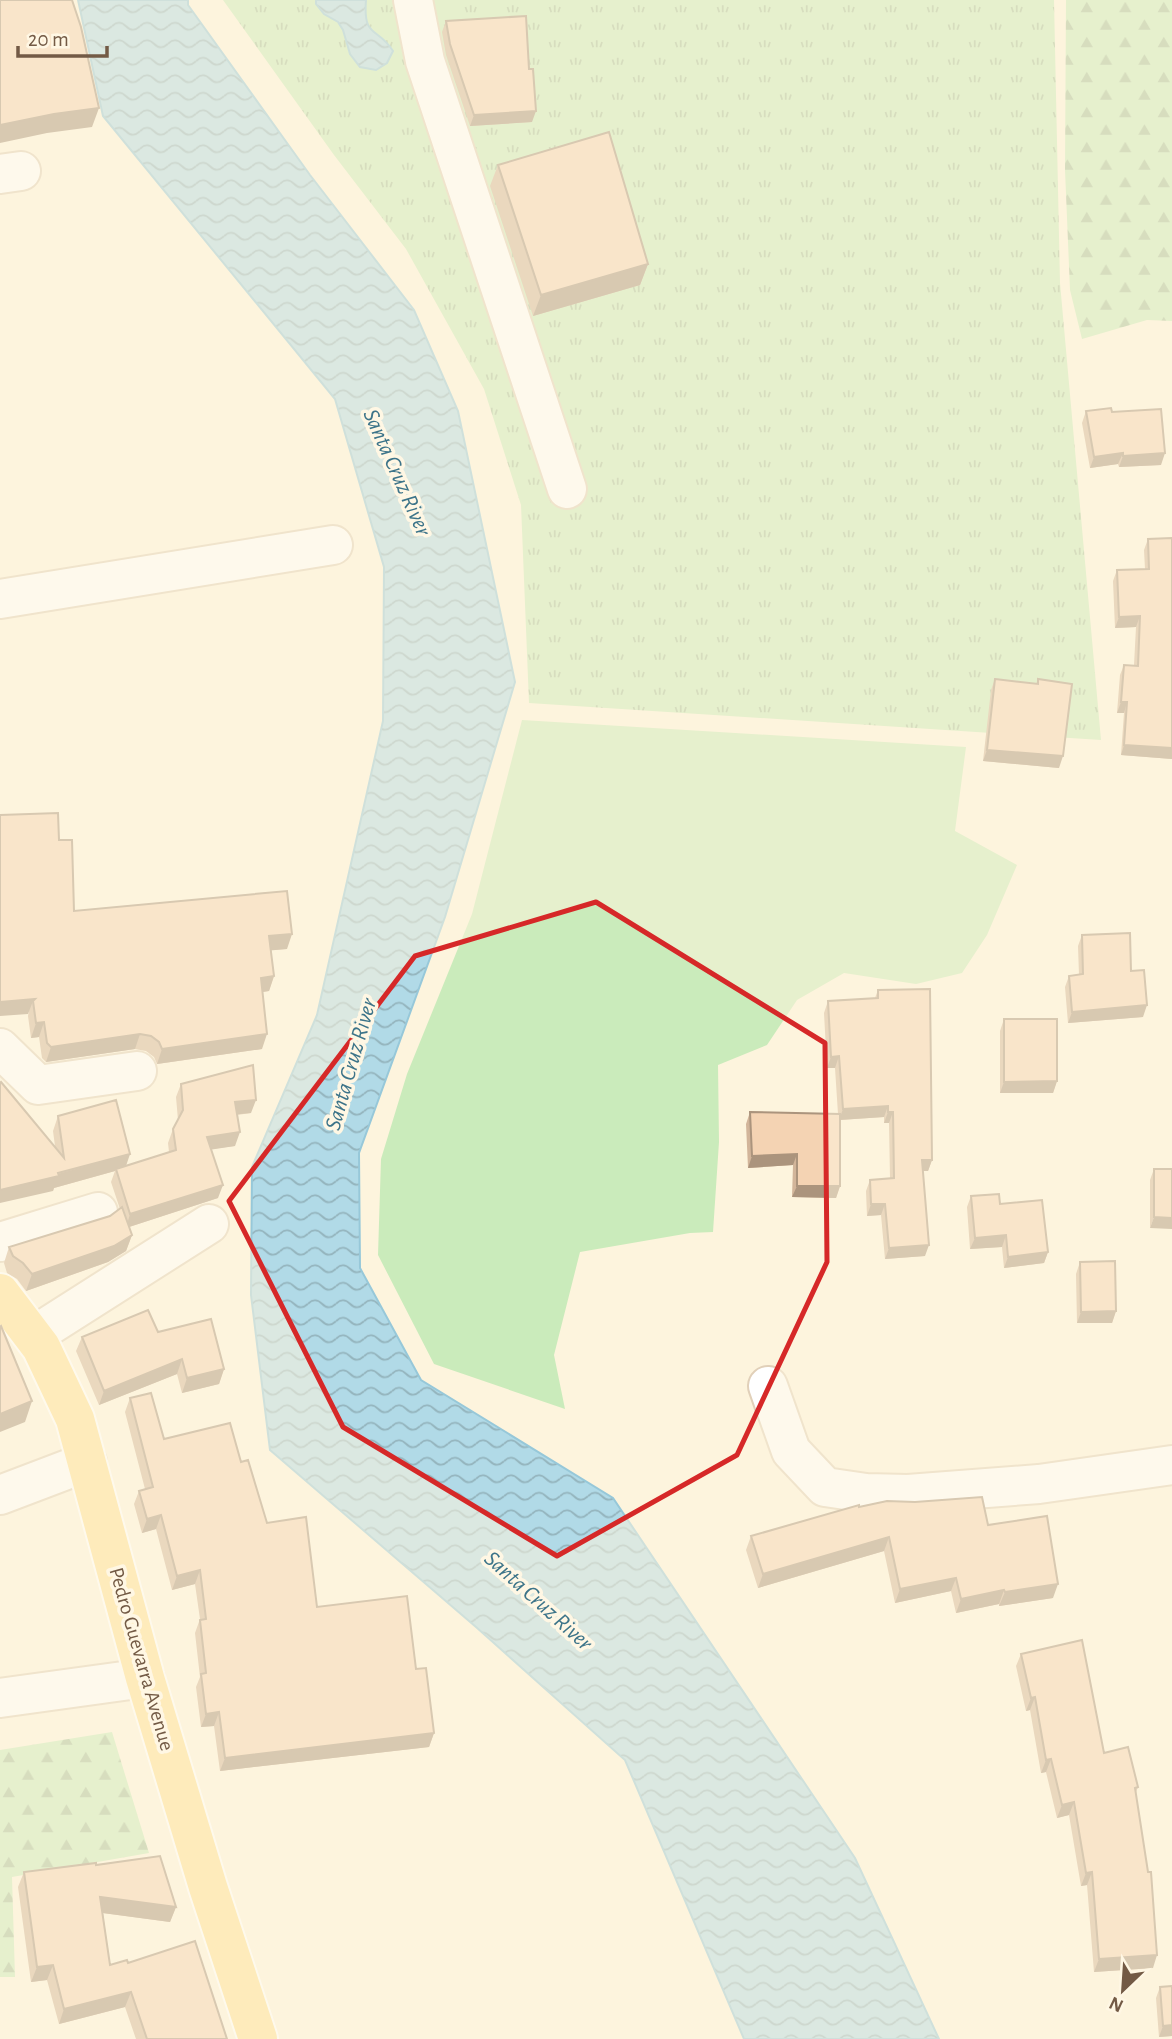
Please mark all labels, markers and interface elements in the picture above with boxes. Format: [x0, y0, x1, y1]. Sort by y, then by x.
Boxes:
scale bar [18, 14, 107, 58]
text: 20 m [28, 29, 69, 50]
water label: Santa Cruz River [358, 406, 435, 540]
water label: Santa Cruz River [322, 995, 381, 1133]
water label: Santa Cruz River [480, 1547, 597, 1656]
street label: Pedro Guevarra Avenue [105, 1565, 178, 1753]
north arrow [1088, 1955, 1158, 2025]
text: N [1106, 1993, 1126, 2015]

